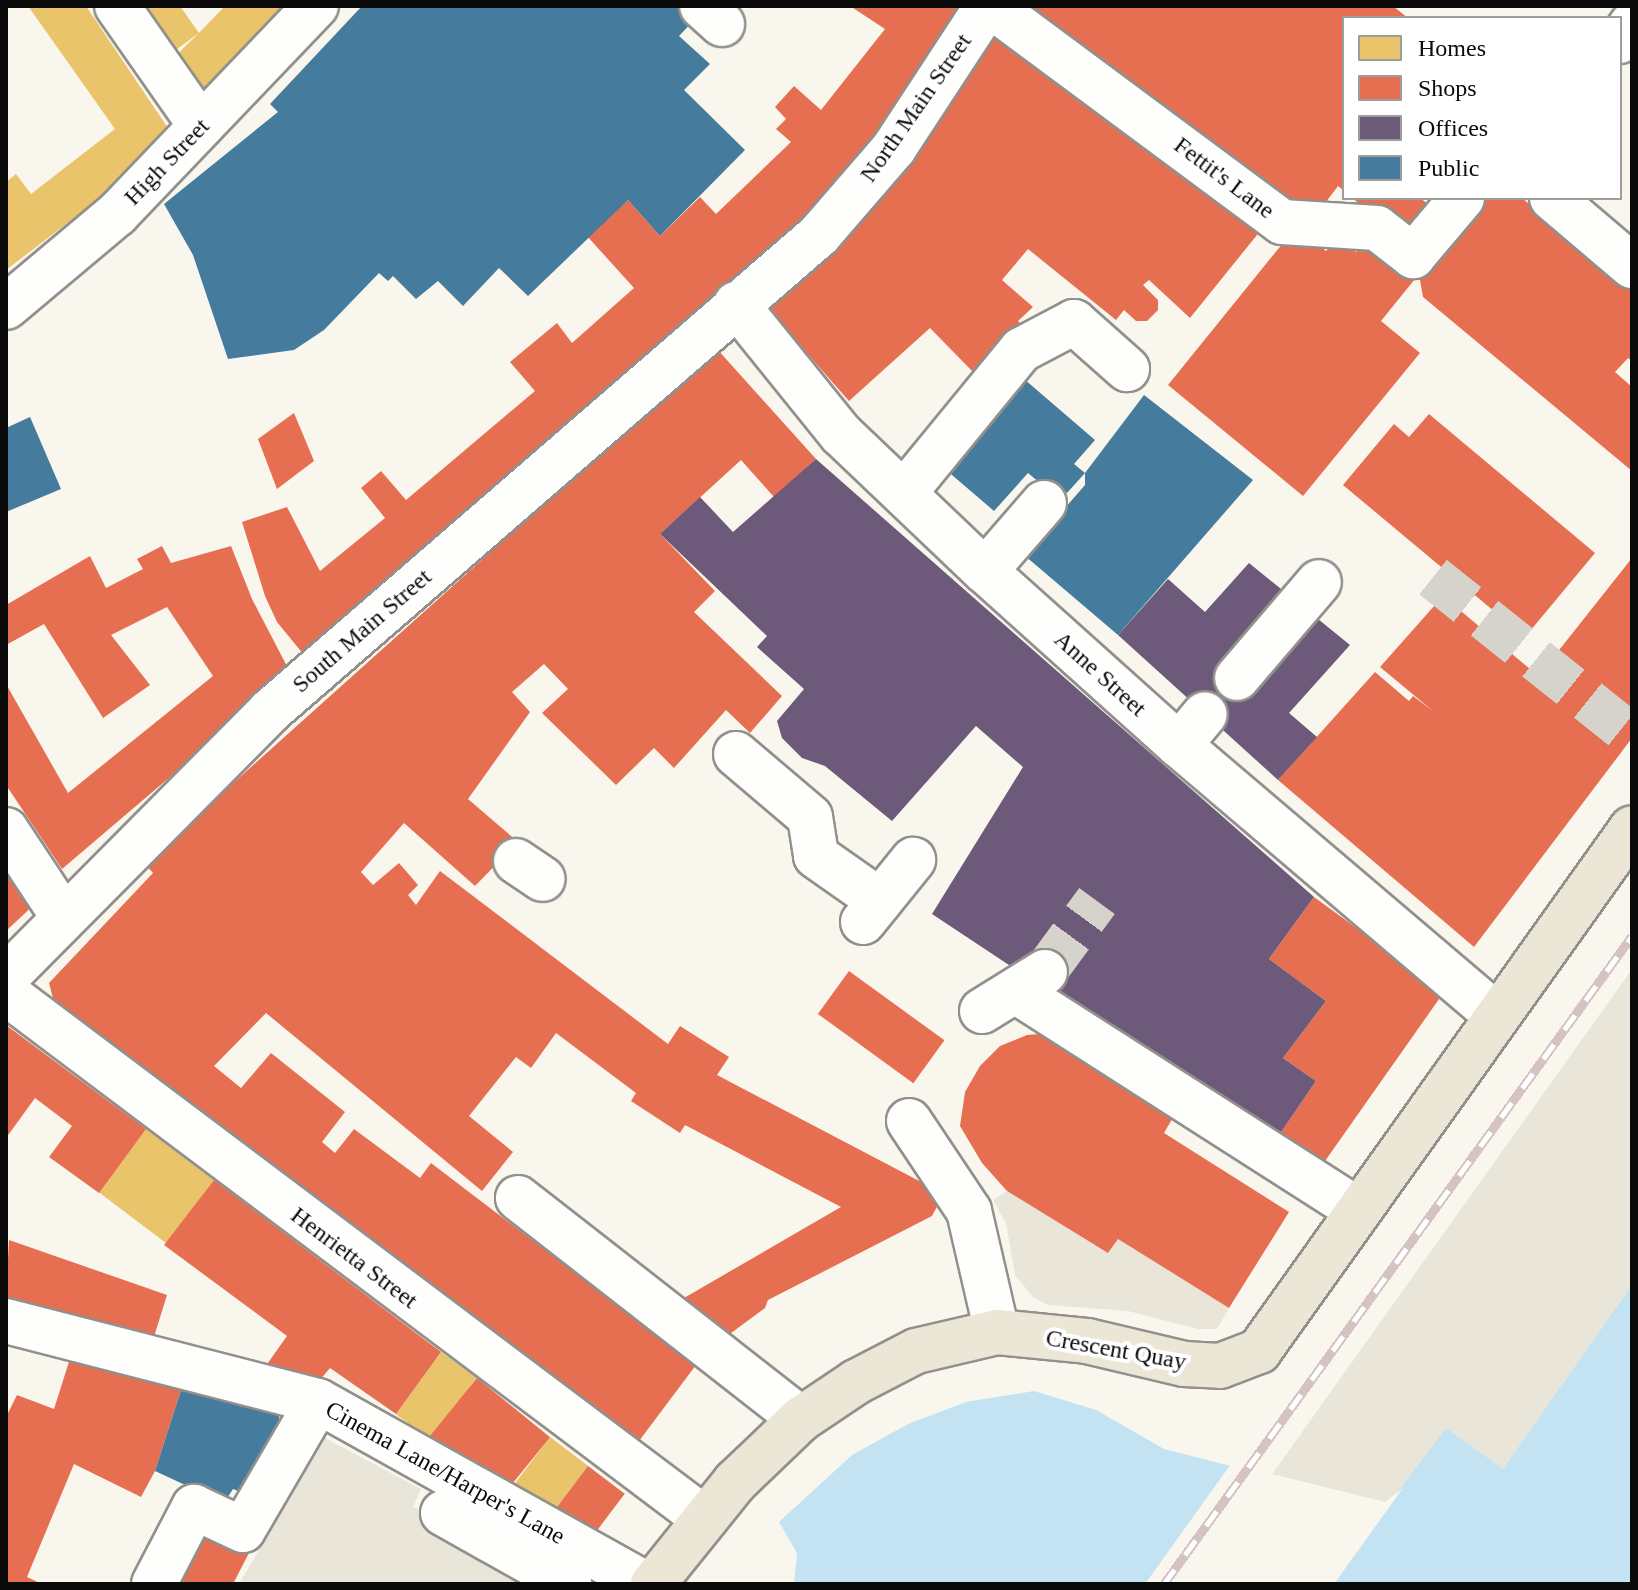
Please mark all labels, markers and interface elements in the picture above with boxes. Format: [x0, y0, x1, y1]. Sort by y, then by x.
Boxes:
legend [1342, 16, 1622, 200]
street label: North Main Street [854, 28, 978, 188]
text: Homes [1418, 35, 1486, 61]
text: Shops [1418, 75, 1477, 101]
street label: High Street [118, 112, 216, 212]
text: Offices [1418, 115, 1488, 141]
street label: Fettit's Lane [1168, 131, 1280, 225]
text: Public [1418, 155, 1479, 181]
street label: South Main Street [287, 563, 437, 699]
street label: Anne Street [1048, 625, 1152, 723]
street label: Henrietta Street [285, 1201, 423, 1315]
street label: Crescent Quay [1044, 1323, 1188, 1377]
street label: Cinema Lane/Harper's Lane [320, 1395, 570, 1551]

